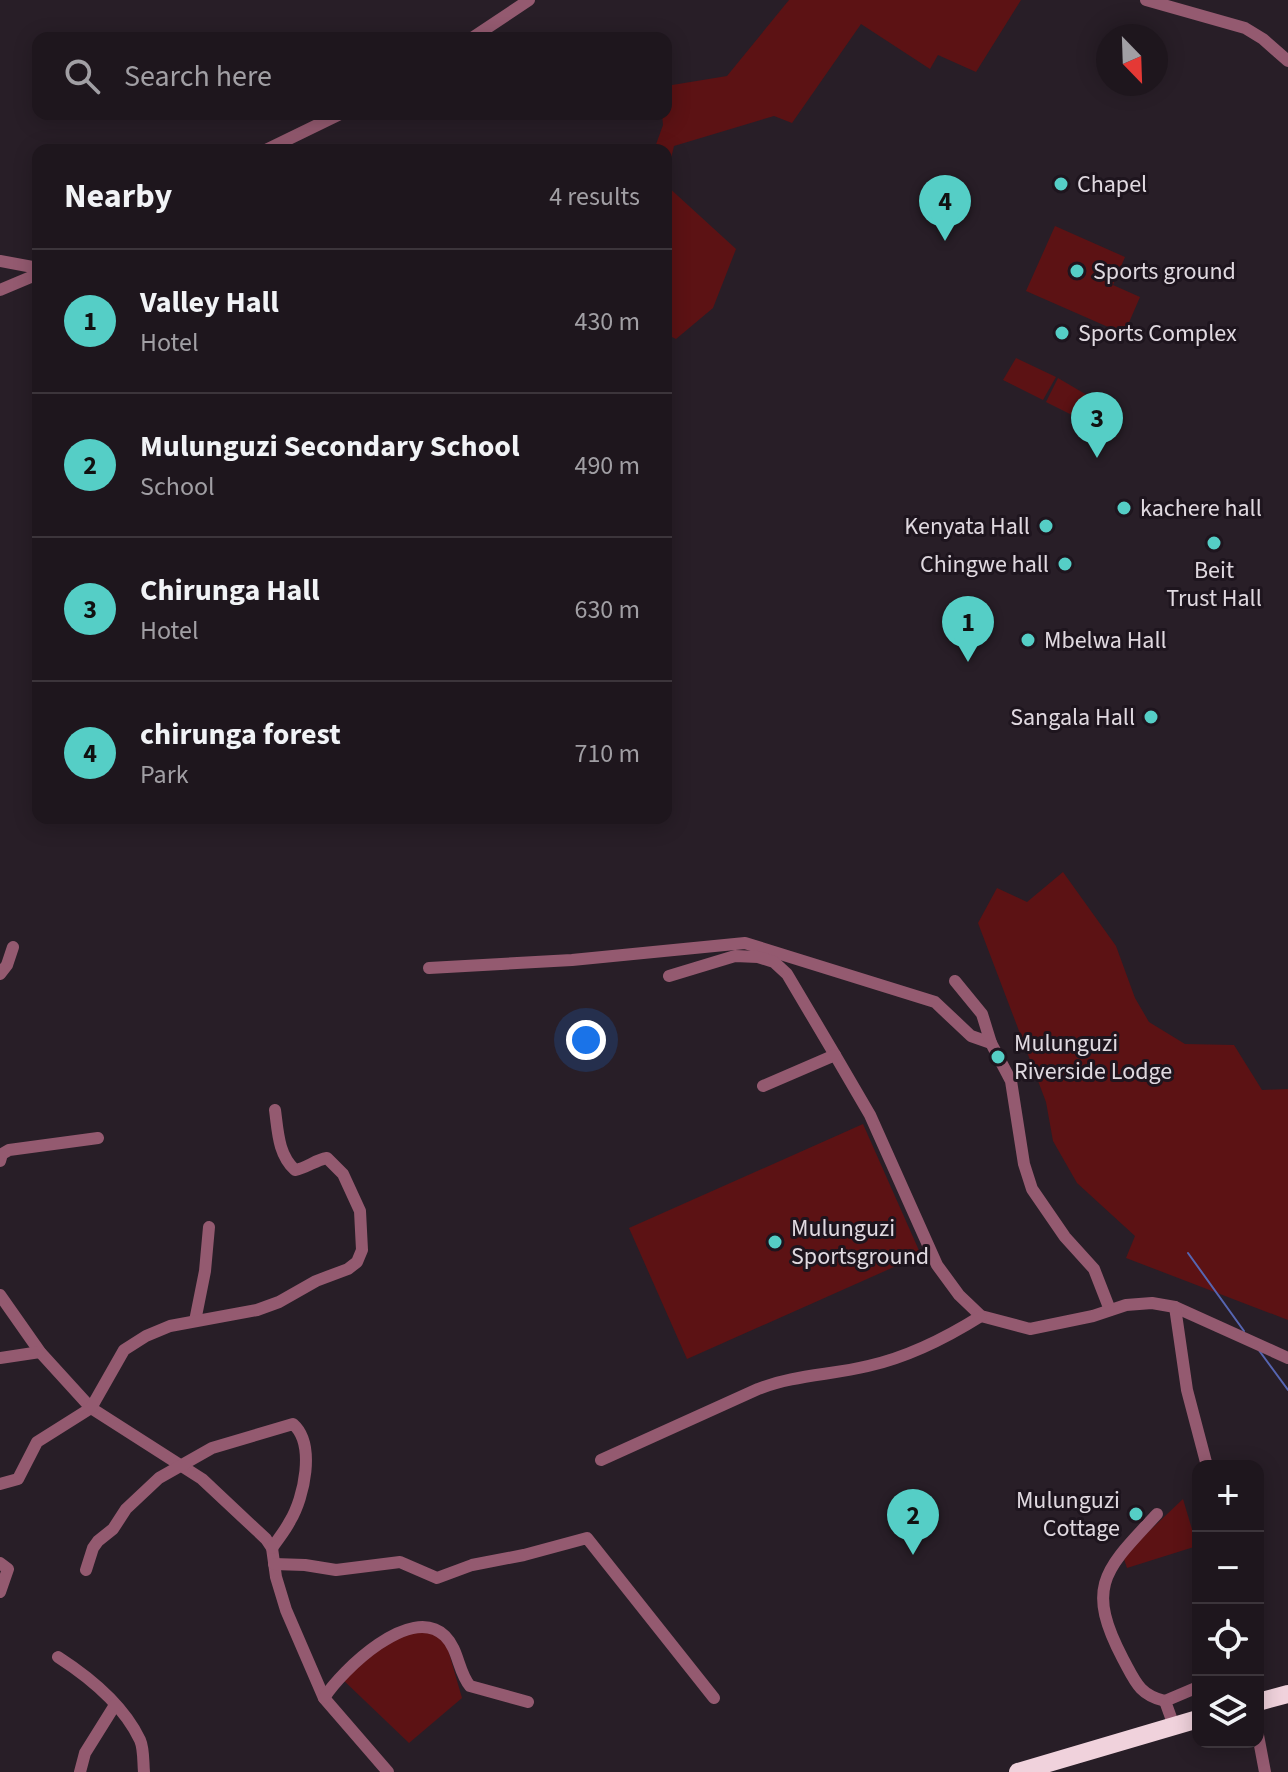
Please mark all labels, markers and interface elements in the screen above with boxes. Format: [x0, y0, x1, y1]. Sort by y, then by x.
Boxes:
north arrow [1096, 24, 1168, 96]
search box [32, 32, 672, 120]
icon: search [60, 54, 104, 98]
text: Search here [124, 55, 272, 98]
place label: Chapel [1077, 167, 1147, 202]
text: Nearby [64, 172, 172, 221]
pin: 4 [919, 175, 971, 241]
marker: Chapel [1052, 175, 1070, 193]
text: 4 results [549, 178, 640, 215]
place label: Sports ground [1093, 254, 1236, 289]
marker: Sports ground [1068, 262, 1086, 280]
text: Valley Hall [140, 281, 279, 324]
text: 1 [83, 303, 97, 340]
text: 430 m [574, 303, 640, 340]
place label: Sports Complex [1078, 316, 1237, 351]
text: Hotel [140, 324, 199, 361]
marker: Sports Complex [1053, 324, 1071, 342]
pin: 3 [1071, 392, 1123, 458]
text: Mulunguzi Secondary School [140, 425, 520, 468]
text: 2 [83, 447, 97, 484]
text: 490 m [574, 447, 640, 484]
text: School [140, 468, 215, 505]
place label: kachere hall [1140, 491, 1262, 526]
marker: kachere hall [1115, 499, 1133, 517]
place label: Kenyata Hall [904, 509, 1030, 544]
marker: Kenyata Hall [1037, 517, 1055, 535]
marker: Beit Trust Hall [1205, 534, 1223, 552]
place label: Chingwe hall [920, 547, 1049, 582]
place label: Beit Trust Hall [1166, 553, 1262, 616]
marker: Chingwe hall [1056, 555, 1074, 573]
text: Chirunga Hall [140, 569, 319, 612]
text: 3 [83, 591, 97, 628]
text: 630 m [574, 591, 640, 628]
pin: 1 [942, 596, 994, 662]
text: Hotel [140, 612, 199, 649]
place label: Mbelwa Hall [1044, 623, 1167, 658]
marker: Mbelwa Hall [1019, 631, 1037, 649]
place label: Sangala Hall [1010, 700, 1135, 735]
marker: Sangala Hall [1142, 708, 1160, 726]
text: chirunga forest [140, 713, 341, 756]
text: 4 [83, 735, 97, 772]
text: 710 m [574, 735, 640, 772]
text: Park [140, 756, 189, 793]
your location [566, 1020, 606, 1060]
place label: Mulunguzi Riverside Lodge [1014, 1026, 1172, 1089]
marker: Mulunguzi Riverside Lodge [989, 1048, 1007, 1066]
place label: Mulunguzi Sportsground [791, 1211, 929, 1274]
marker: Mulunguzi Sportsground [766, 1233, 784, 1251]
map controls [1192, 1460, 1264, 1748]
button: + [1192, 1460, 1264, 1532]
place label: Mulunguzi Cottage [1016, 1483, 1120, 1546]
pin: 2 [887, 1489, 939, 1555]
marker: Mulunguzi Cottage [1127, 1505, 1145, 1523]
button: − [1192, 1532, 1264, 1604]
button: locate [1192, 1604, 1264, 1676]
button: layers [1192, 1676, 1264, 1748]

